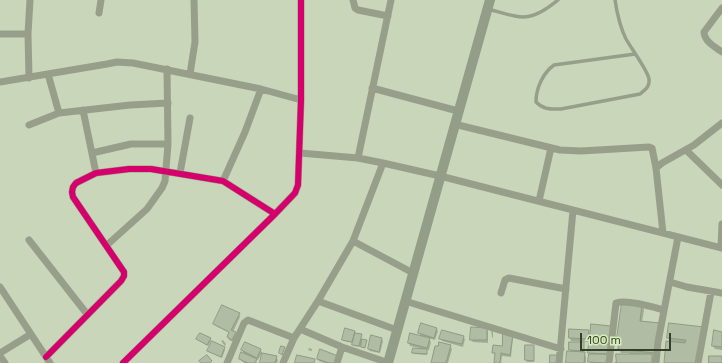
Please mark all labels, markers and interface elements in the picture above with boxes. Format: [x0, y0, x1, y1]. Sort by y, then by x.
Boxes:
scale bar [582, 325, 673, 351]
text: 100 m [587, 332, 621, 348]

